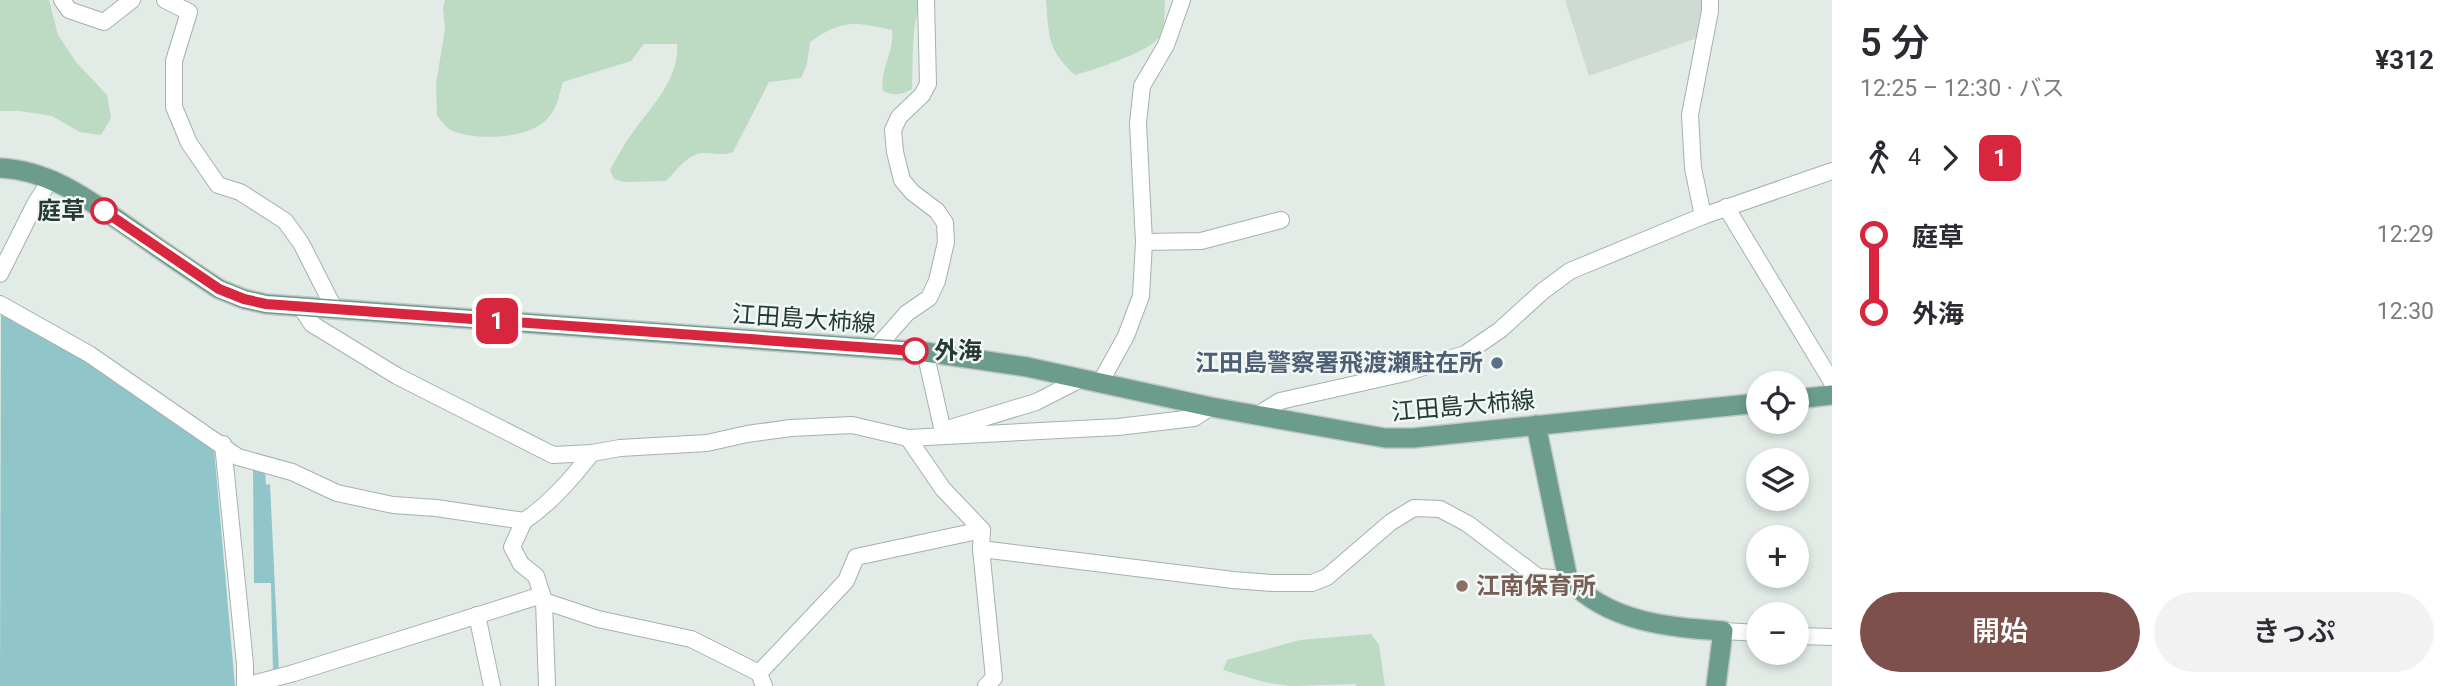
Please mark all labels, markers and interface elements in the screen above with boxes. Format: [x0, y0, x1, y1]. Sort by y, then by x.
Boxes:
text: 5 分 [1860, 21, 1929, 65]
text: ¥312 [2375, 45, 2434, 75]
text: 12:25 – 12:30 · バス [1860, 75, 2064, 102]
icon: walk [1860, 139, 1898, 177]
icon: forward [1931, 139, 1969, 177]
text: 4 [1908, 144, 1921, 171]
text: 1 [1993, 144, 2007, 172]
place label: 庭草 [37, 197, 85, 225]
marker: 庭草 [91, 198, 117, 224]
text: 12:29 [2377, 221, 2434, 248]
text: 庭草 [1912, 222, 1964, 252]
line badge: 1 [474, 298, 520, 344]
text: 12:30 [2377, 298, 2434, 325]
text: 外海 [1912, 299, 1964, 329]
street label: 江田島大柿線 [731, 300, 877, 338]
text: 1 [490, 307, 504, 335]
place label: 外海 [934, 337, 982, 365]
marker: 外海 [902, 338, 928, 364]
place label: 江田島警察署飛渡瀬駐在所 [1195, 349, 1483, 377]
marker: 江田島警察署飛渡瀬駐在所 [1489, 355, 1505, 371]
map controls [1746, 371, 1809, 665]
button: locate [1746, 371, 1809, 434]
street label: 江田島大柿線 [1390, 386, 1536, 426]
button: layers [1746, 448, 1809, 511]
button: + [1746, 525, 1809, 588]
place label: 江南保育所 [1476, 572, 1596, 600]
marker: 江南保育所 [1454, 578, 1470, 594]
button: 開始 [1860, 592, 2140, 672]
button: きっぷ [2154, 592, 2434, 672]
button: − [1746, 602, 1809, 665]

